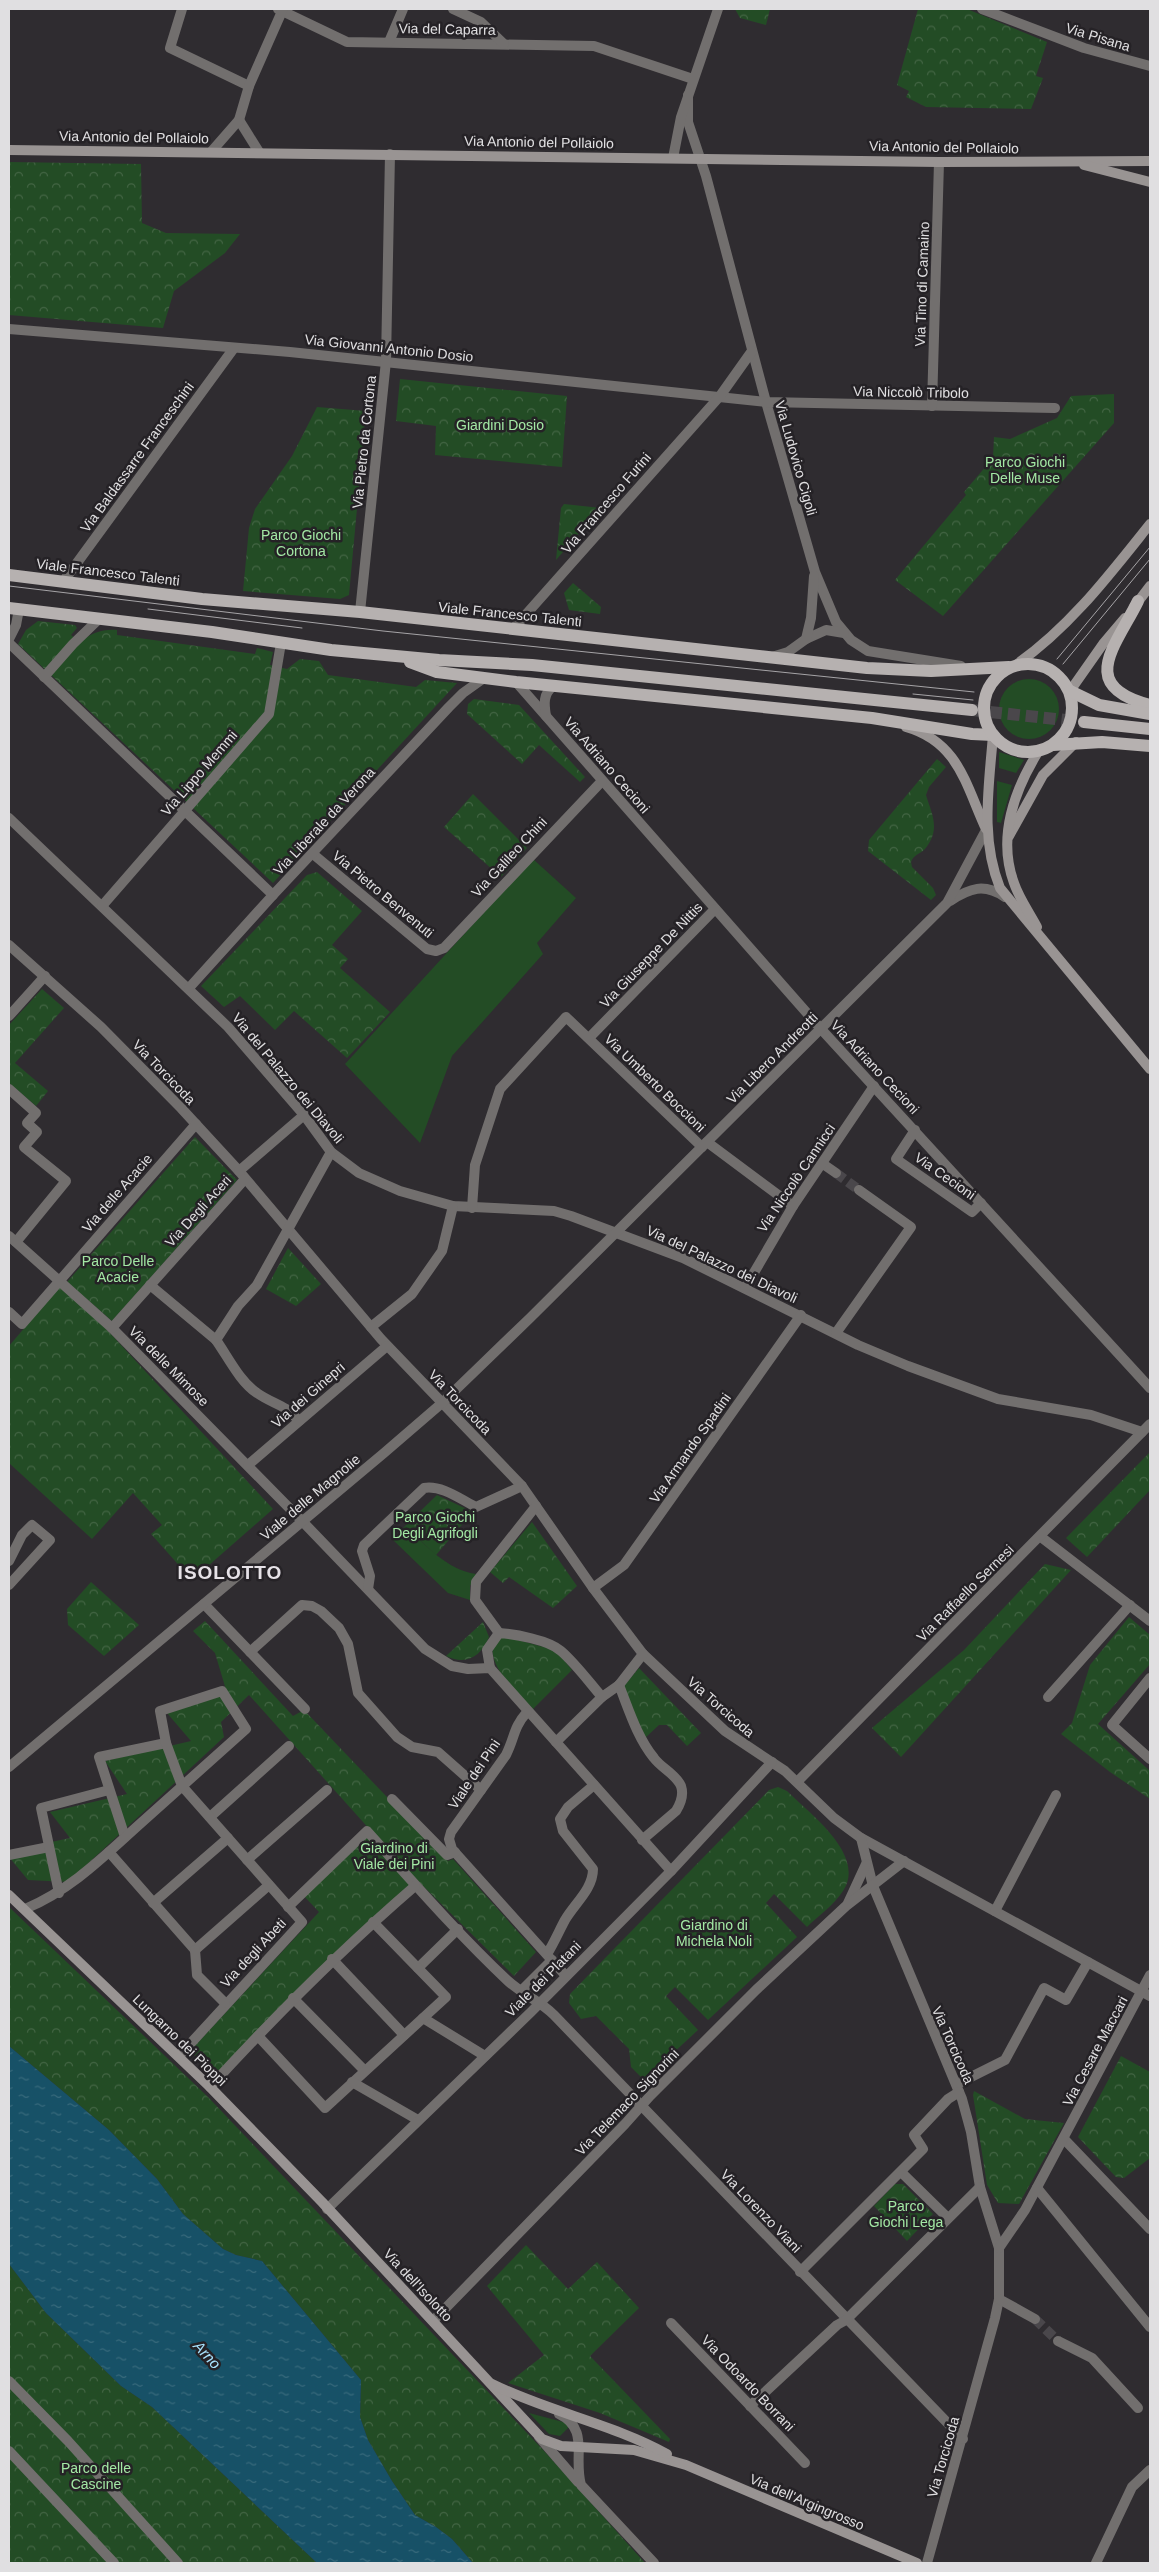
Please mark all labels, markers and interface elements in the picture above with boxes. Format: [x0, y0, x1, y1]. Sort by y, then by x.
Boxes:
street label: Via del Caparra [398, 20, 496, 38]
street label: Via Pisana [1064, 20, 1132, 54]
street label: Via Antonio del Pollaiolo [59, 128, 209, 146]
street label: Via Antonio del Pollaiolo [464, 133, 614, 151]
street label: Via Antonio del Pollaiolo [869, 138, 1019, 156]
street label: Via Tino di Camaino [912, 221, 932, 347]
street label: Via Giovanni Antonio Dosio [304, 331, 474, 365]
street label: Via Pietro da Cortona [349, 375, 379, 509]
street label: Via Baldassarre Franceschini [77, 379, 197, 535]
street label: Via Niccolò Tribolo [853, 383, 969, 401]
street label: Via Ludovico Cigoli [772, 399, 820, 517]
park label: Giardini Dosio [456, 417, 544, 433]
street label: Via Francesco Furini [558, 449, 654, 557]
park label: Parco Giochi Delle Muse [985, 454, 1065, 486]
park label: Parco Giochi Cortona [261, 527, 341, 559]
street label: Viale Francesco Talenti [35, 555, 181, 589]
street label: Viale Francesco Talenti [437, 599, 583, 629]
street label: Via Adriano Cecioni [561, 714, 653, 816]
street label: Via Lippo Memmi [158, 727, 240, 819]
street label: Via Liberale da Verona [270, 764, 378, 878]
street label: Via Galileo Chini [468, 814, 550, 900]
street label: Via Pietro Benvenuti [329, 847, 437, 941]
street label: Via Giuseppe De Nittis [596, 899, 706, 1011]
street label: Via Libero Andreotti [723, 1009, 821, 1107]
street label: Via del Palazzo dei Diavoli [229, 1010, 347, 1146]
street label: Via Adriano Cecioni [828, 1017, 922, 1117]
street label: Via Umberto Boccioni [601, 1031, 709, 1135]
street label: Via Torcicoda [129, 1036, 199, 1108]
street label: Via Niccolò Cannicci [754, 1121, 838, 1235]
street label: Via Cecioni [912, 1149, 978, 1203]
street label: Via delle Acacie [79, 1150, 156, 1235]
street label: Via Degli Aceri [162, 1172, 234, 1250]
street label: Via del Palazzo dei Diavoli [644, 1222, 800, 1306]
park label: Parco Delle Acacie [82, 1253, 154, 1285]
street label: Via delle Mimose [126, 1323, 212, 1409]
street label: Via dei Ginepri [268, 1359, 348, 1431]
street label: Via Torcicoda [425, 1366, 495, 1438]
street label: Via Armando Spadini [646, 1390, 734, 1506]
street label: Viale delle Magnolie [257, 1451, 363, 1543]
park label: Parco Giochi Degli Agrifogli [392, 1509, 478, 1541]
street label: Via Raffaello Sernesi [913, 1541, 1017, 1645]
district label: ISOLOTTO [178, 1562, 282, 1583]
street label: Via Torcicoda [684, 1674, 758, 1741]
street label: Viale dei Pini [445, 1736, 503, 1812]
park label: Giardino di Viale dei Pini [354, 1840, 434, 1872]
street label: Via degli Abeti [217, 1915, 289, 1991]
park label: Giardino di Michela Noli [676, 1917, 752, 1949]
street label: Viale dei Platani [502, 1938, 584, 2020]
street label: Lungarno dei Pioppi [130, 1991, 230, 2089]
street label: Via Cesare Maccari [1059, 1993, 1131, 2109]
street label: Via Torcicoda [929, 2004, 977, 2087]
street label: Via Telemaco Signorini [572, 2045, 682, 2159]
street label: Via Lorenzo Viani [717, 2166, 805, 2256]
park label: Parco Giochi Lega [869, 2198, 944, 2230]
street label: Via dell'Isolotto [380, 2245, 456, 2325]
street label: Via Odoardo Borrani [698, 2332, 798, 2434]
water label: Arno [190, 2337, 224, 2372]
street label: Via Torcicoda [924, 2414, 962, 2499]
park label: Parco delle Cascine [61, 2460, 131, 2492]
street label: Via dell'Argingrosso [747, 2471, 867, 2533]

